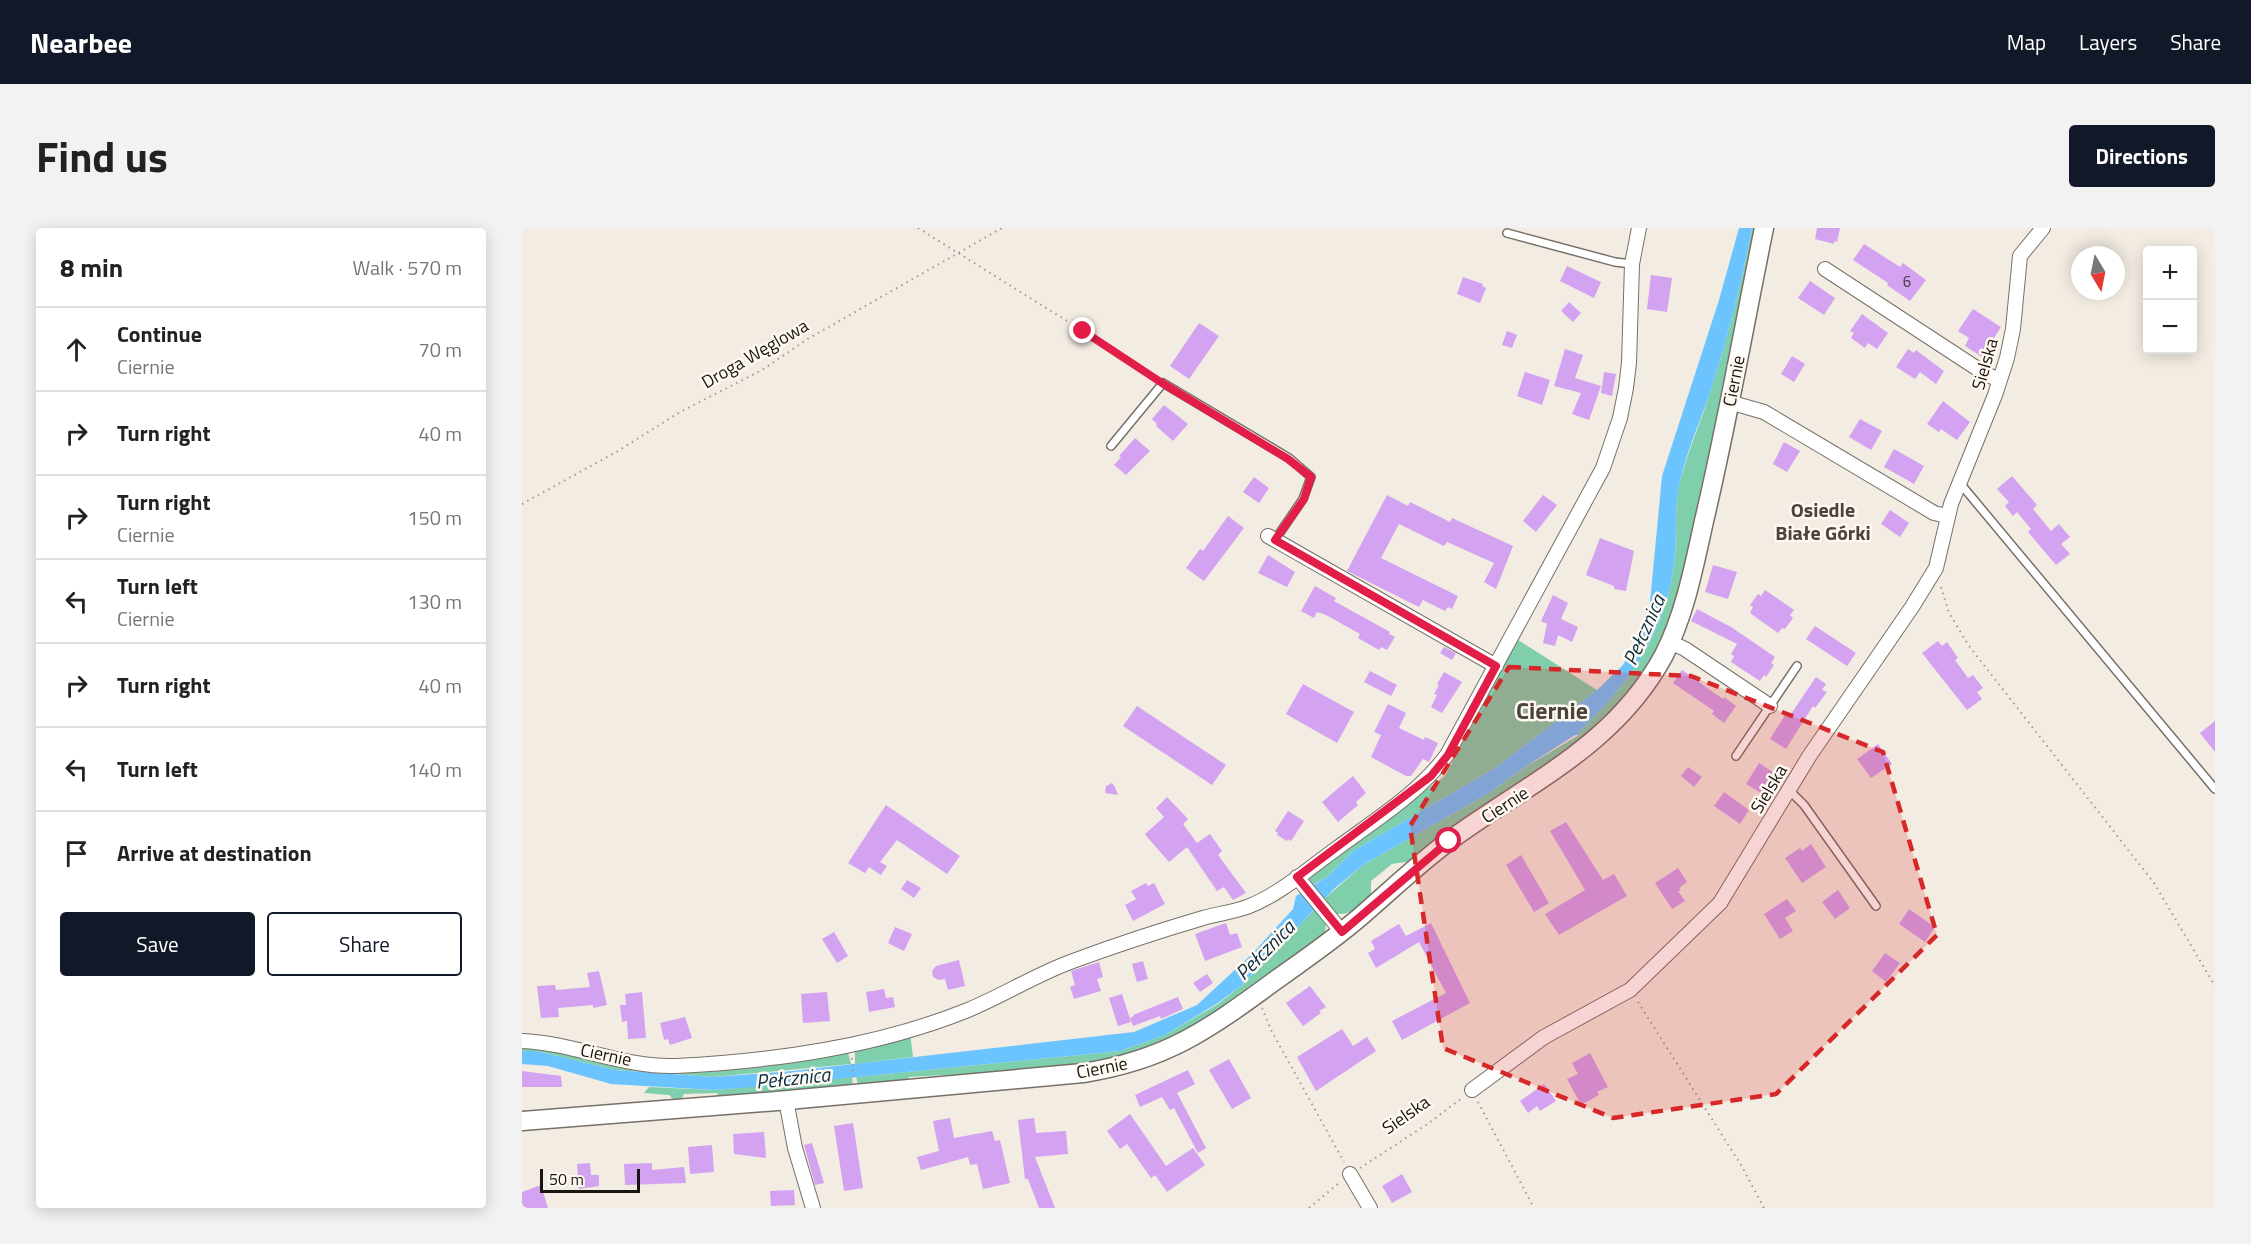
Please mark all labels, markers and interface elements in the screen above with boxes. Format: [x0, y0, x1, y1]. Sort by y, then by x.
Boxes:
text: Nearbee [30, 21, 132, 64]
text: Map [2007, 26, 2046, 58]
text: Layers [2079, 26, 2137, 58]
text: Share [2170, 26, 2221, 58]
text: Find us [36, 124, 168, 188]
button: Directions [2069, 125, 2215, 187]
north arrow [2071, 246, 2125, 300]
map controls [2143, 246, 2197, 354]
button: + [2143, 246, 2197, 300]
text: 8 min [60, 248, 123, 287]
text: Walk · 570 m [353, 252, 462, 283]
house number: 6 [1903, 270, 1911, 293]
button: − [2143, 300, 2197, 354]
street label: Droga Węglowa [696, 312, 813, 395]
text: Continue [117, 317, 202, 351]
route end [1069, 317, 1095, 343]
icon: ahead [60, 333, 93, 366]
text: 70 m [418, 334, 462, 365]
street label: Sielska [1964, 335, 2005, 393]
text: Ciernie [117, 351, 175, 382]
street label: Ciernie [1715, 353, 1752, 409]
text: Turn right [117, 416, 211, 450]
icon: right [60, 417, 93, 450]
text: 40 m [418, 418, 462, 449]
text: Turn right [117, 485, 211, 519]
district label: Osiedle Białe Górki [1775, 494, 1871, 548]
icon: right [60, 501, 93, 534]
text: 150 m [407, 502, 462, 533]
text: Ciernie [117, 519, 175, 550]
text: Turn left [117, 569, 198, 603]
icon: left [60, 585, 93, 618]
text: 130 m [407, 586, 462, 617]
water label: Pełcznica [1614, 589, 1673, 670]
text: Ciernie [117, 603, 175, 634]
text: Turn right [117, 668, 211, 702]
icon: right [60, 669, 93, 702]
text: 40 m [418, 670, 462, 701]
district label: Ciernie [1516, 692, 1588, 728]
text: Turn left [117, 752, 198, 786]
icon: left [60, 753, 93, 786]
text: 140 m [407, 754, 462, 785]
street label: Sielska [1743, 759, 1794, 818]
street label: Ciernie [1476, 779, 1534, 830]
route start [1435, 827, 1461, 853]
text: Arrive at destination [117, 836, 312, 870]
icon: arrive [60, 837, 93, 870]
button: Save [60, 912, 255, 976]
button: Share [267, 912, 462, 976]
water label: Pełcznica [1227, 912, 1303, 987]
street label: Ciernie [578, 1036, 634, 1073]
street label: Ciernie [1074, 1049, 1130, 1086]
water label: Pełcznica [754, 1058, 832, 1097]
street label: Sielska [1376, 1088, 1435, 1141]
scale bar [540, 1166, 640, 1194]
text: 50 m [549, 1167, 584, 1191]

